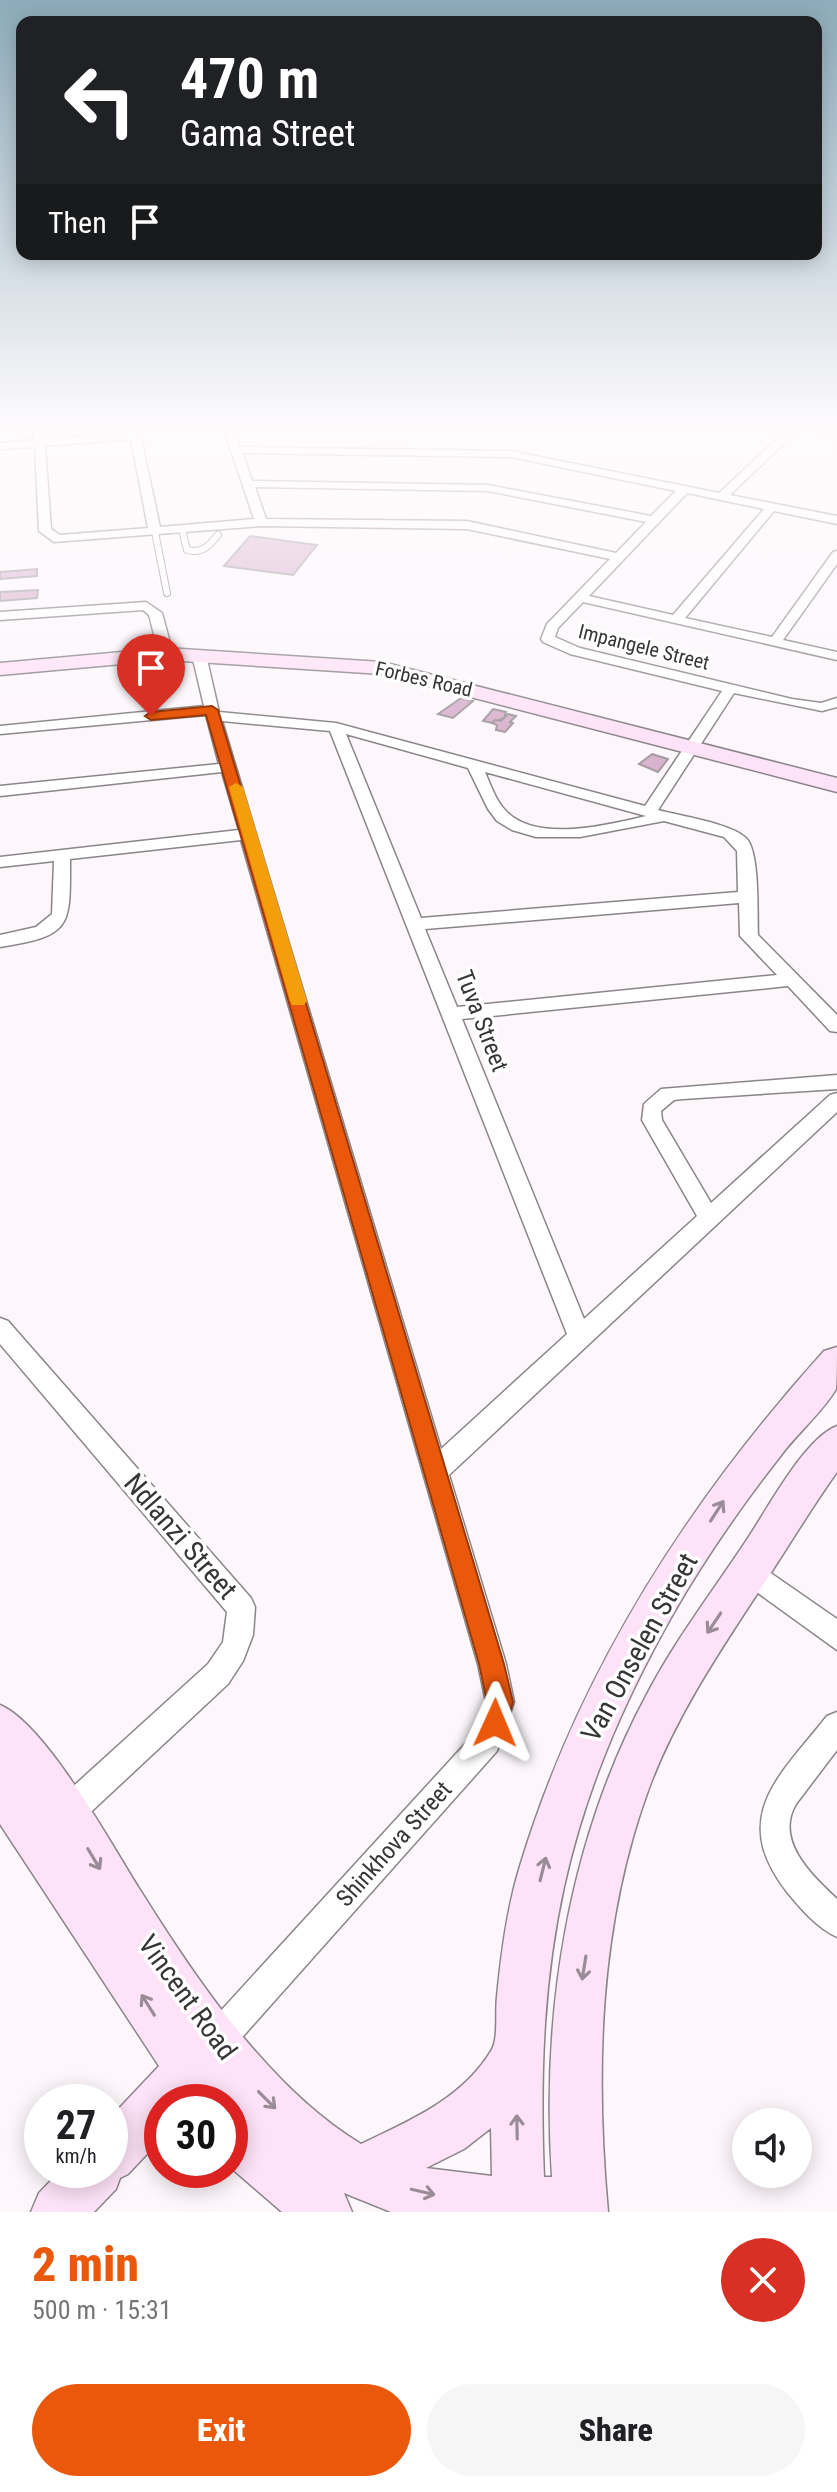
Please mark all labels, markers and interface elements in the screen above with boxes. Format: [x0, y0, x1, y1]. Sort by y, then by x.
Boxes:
text: 470 m [180, 46, 319, 112]
icon: left [48, 48, 152, 152]
text: Gama Street [180, 113, 355, 155]
icon: arrive [123, 200, 167, 244]
text: Then [48, 205, 107, 240]
street label: Impangele Street [576, 619, 712, 675]
pin [117, 634, 185, 716]
icon: arrive [129, 646, 173, 690]
street label: Forbes Road [373, 656, 475, 702]
street label: Tuva Street [450, 966, 514, 1076]
street label: Ndlanzi Street [117, 1467, 244, 1606]
one-way arrow [709, 1501, 726, 1523]
street label: Van Onselen Street [574, 1547, 705, 1747]
one-way arrow [706, 1612, 722, 1634]
position arrow [453, 1681, 537, 1765]
street label: Shinkhova Street [330, 1776, 458, 1912]
one-way arrow [87, 1847, 103, 1870]
one-way arrow [537, 1857, 552, 1883]
street label: Vincent Road [131, 1928, 244, 2066]
one-way arrow [576, 1954, 591, 1980]
one-way arrow [140, 1994, 156, 2017]
speed limit sign: 30 [144, 2084, 248, 2188]
one-way arrow [257, 2090, 276, 2109]
text: 27 [56, 2102, 96, 2149]
map controls [732, 2108, 812, 2188]
button: sound [732, 2108, 812, 2188]
one-way arrow [509, 2114, 524, 2141]
text: km/h [55, 2144, 97, 2168]
one-way arrow [410, 2186, 435, 2201]
text: 2 min [32, 2236, 139, 2293]
button: close [721, 2238, 805, 2322]
text: 500 m · 15:31 [32, 2295, 172, 2325]
button: Exit [32, 2384, 411, 2476]
button: Share [427, 2384, 805, 2476]

